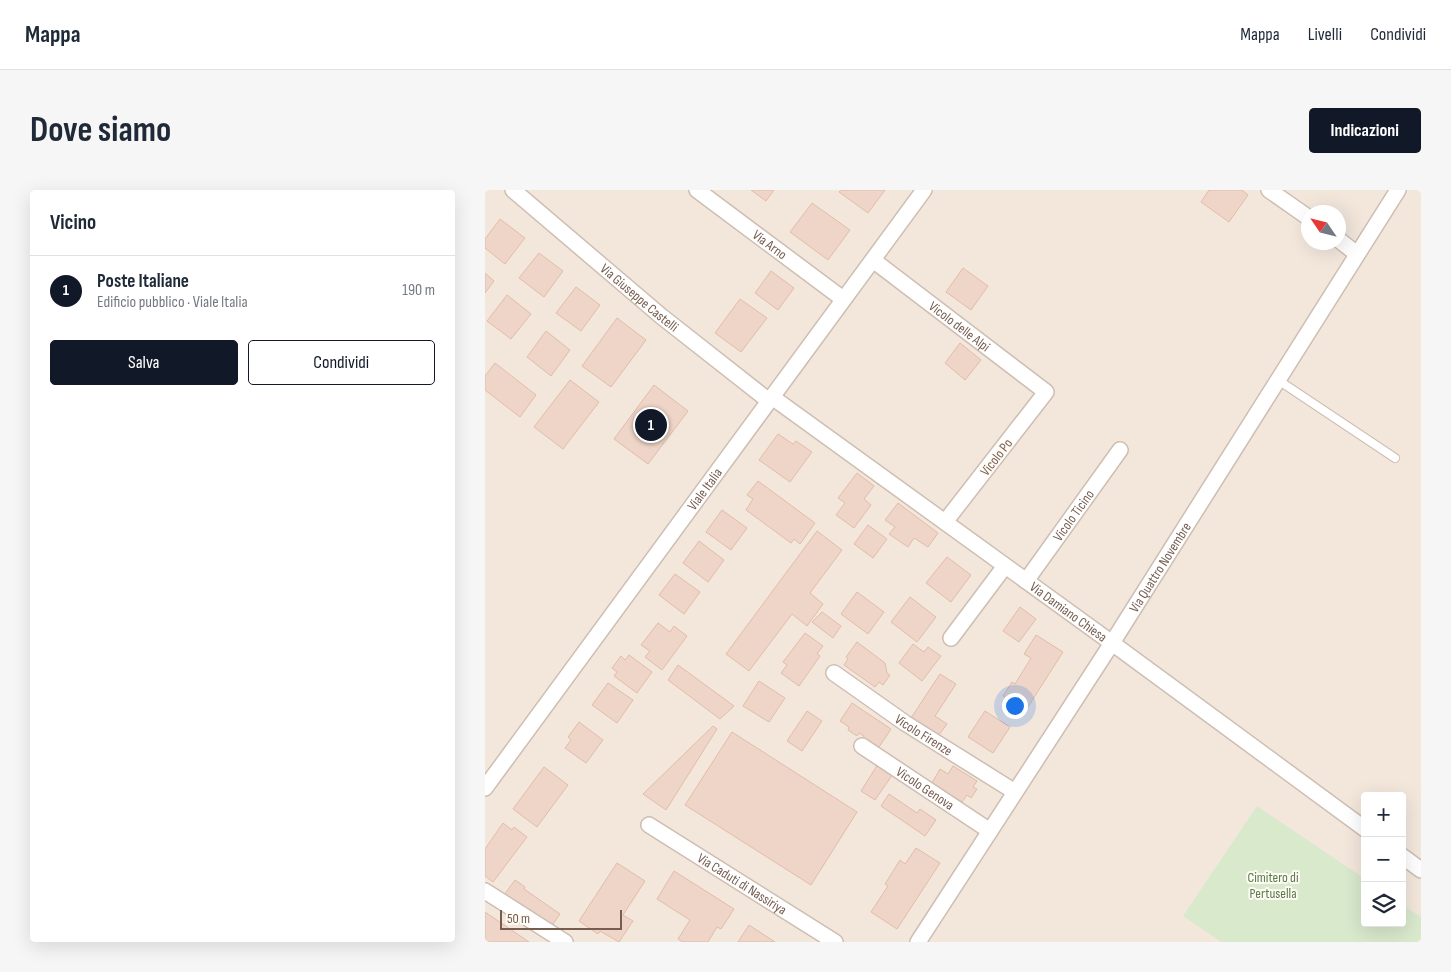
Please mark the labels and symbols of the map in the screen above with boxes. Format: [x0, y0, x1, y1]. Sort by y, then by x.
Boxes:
north arrow [1301, 205, 1346, 250]
street label: Via Arno [749, 226, 790, 263]
street label: Via Giuseppe Castelli [597, 260, 682, 336]
street label: Vicolo delle Alpi [925, 298, 993, 355]
pin: 1 [635, 406, 667, 444]
street label: Vicolo Po [977, 435, 1016, 479]
street label: Viale Italia [684, 465, 726, 514]
street label: Vicolo Ticino [1049, 486, 1098, 545]
street label: Via Quattro Novembre [1126, 519, 1195, 616]
street label: Via Damiano Chiesa [1026, 578, 1110, 646]
your location [1002, 693, 1028, 719]
street label: Vicolo Firenze [891, 711, 956, 760]
street label: Vicolo Genova [893, 763, 957, 814]
street label: Via Caduti di Nassiriya [694, 850, 790, 918]
park label: Cimitero di Pertusella [1247, 869, 1299, 902]
scale bar [500, 907, 623, 930]

